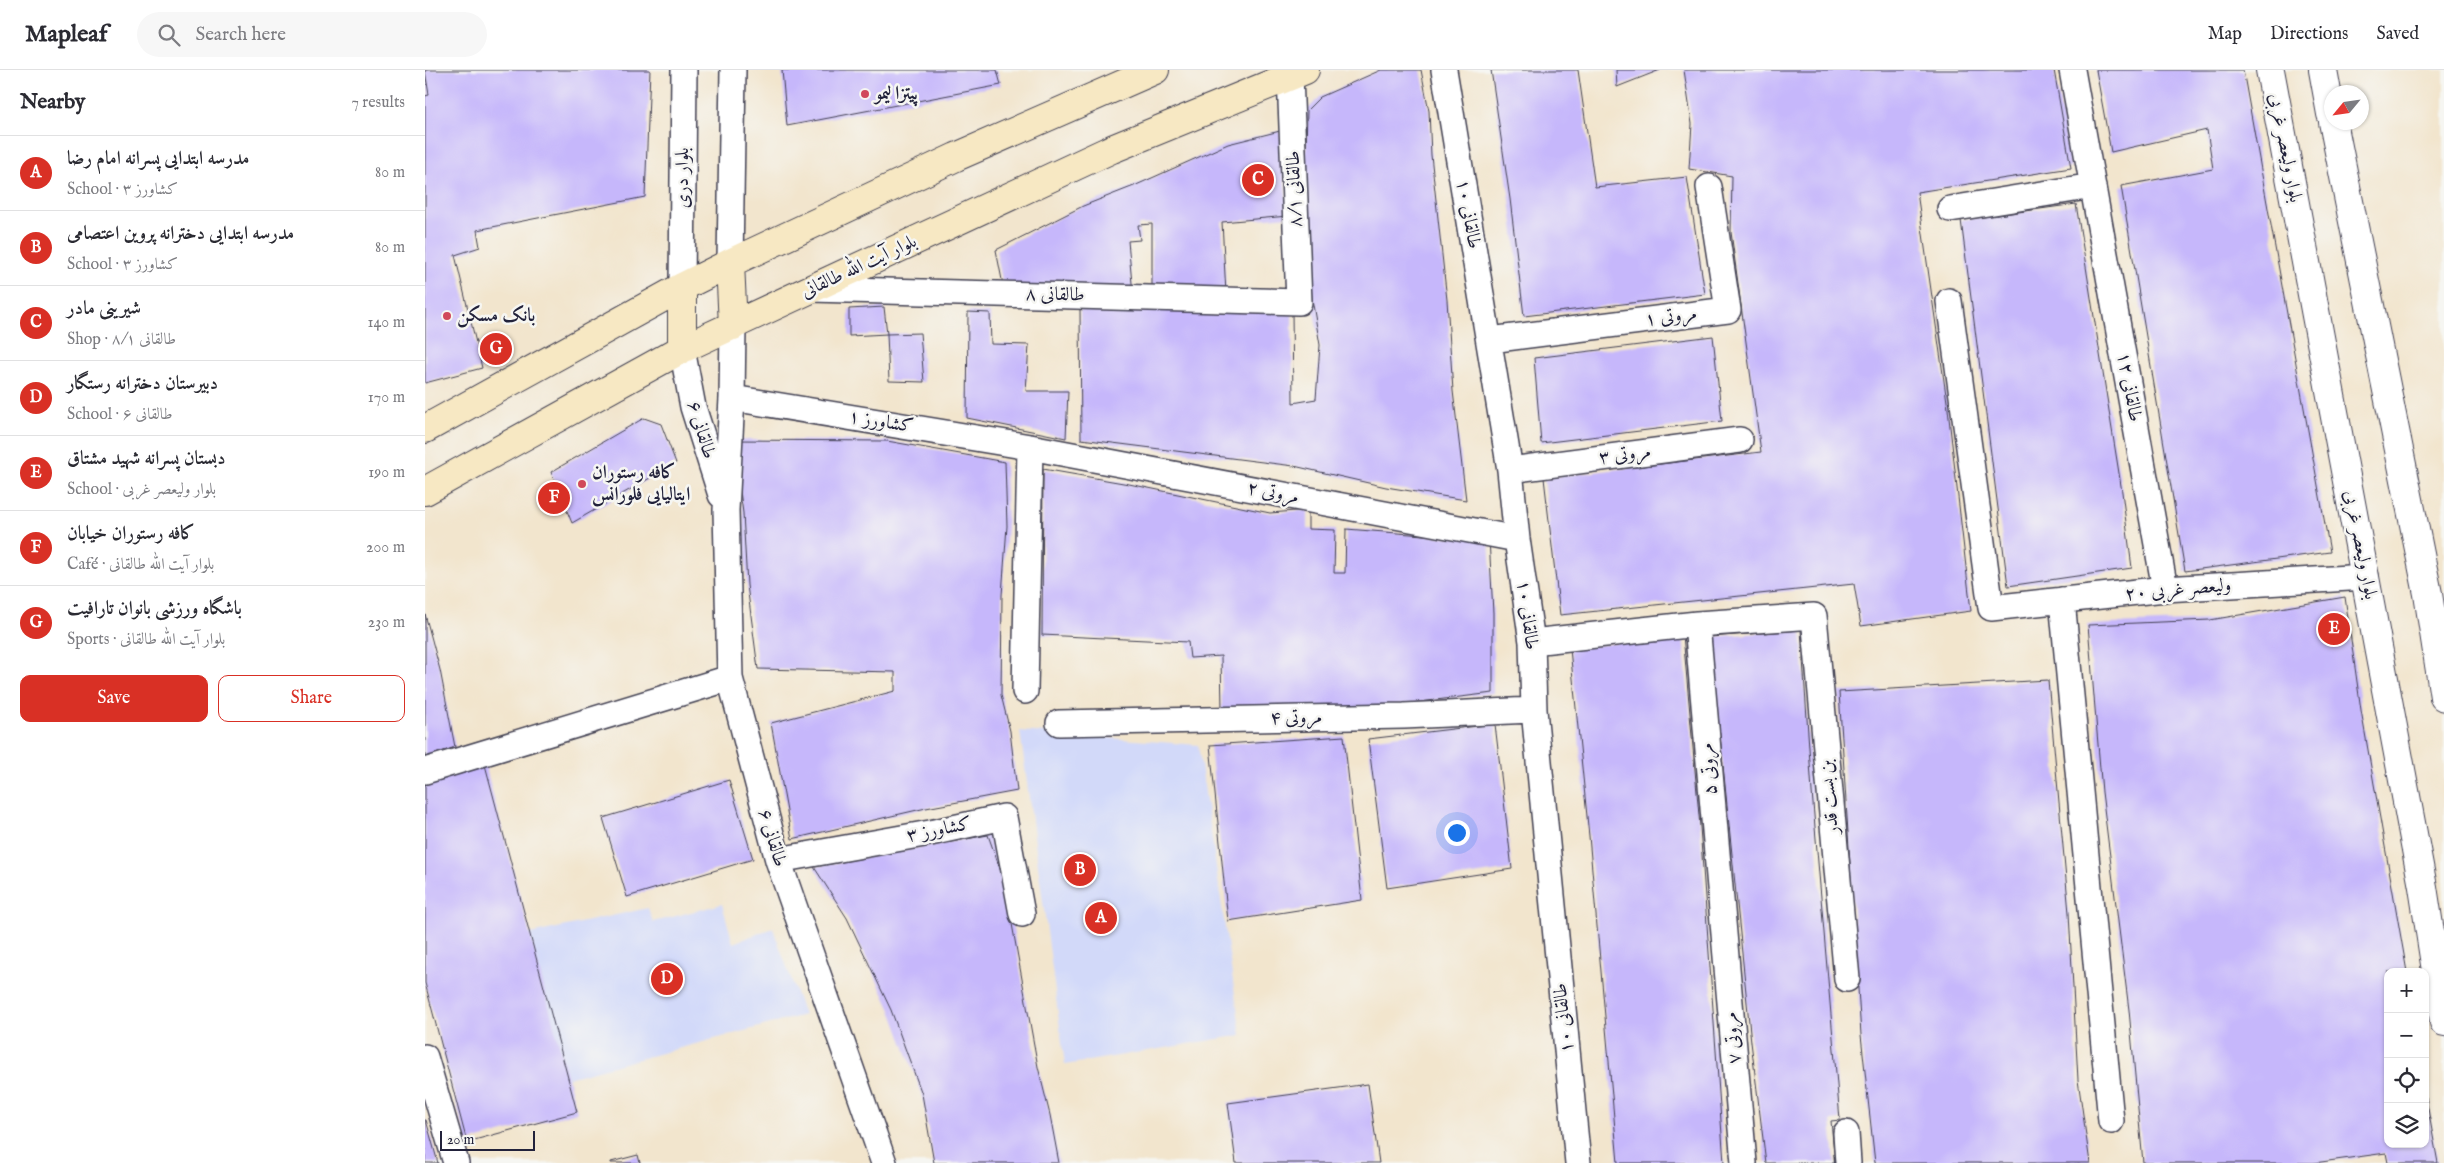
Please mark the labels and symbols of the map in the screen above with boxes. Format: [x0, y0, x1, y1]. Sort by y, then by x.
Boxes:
place label: پیتزا لیمو [873, 82, 919, 107]
north arrow [2324, 85, 2369, 130]
marker: پیتزا لیمو [859, 88, 871, 100]
street label: بلوار ولیعصر غربی [2262, 91, 2307, 205]
street label: بلوار دری [671, 148, 695, 209]
street label: طالقانی ۸/۱ [1282, 150, 1308, 228]
pin: C [1242, 161, 1274, 199]
street label: طالقانی ۱۰ [1450, 177, 1486, 251]
street label: بلوار آیت الله طالقانی [796, 226, 921, 304]
street label: طالقانی ۸ [1025, 282, 1085, 308]
street label: مروتی ۱ [1644, 302, 1698, 332]
place label: بانک مسکن [457, 304, 536, 328]
marker: بانک مسکن [441, 310, 453, 322]
pin: G [480, 330, 512, 368]
street label: طالقانی ۱۲ [2111, 350, 2147, 424]
street label: طالقانی ۶ [681, 398, 721, 462]
street label: کشاورز ۱ [847, 405, 915, 439]
street label: مروتی ۳ [1598, 440, 1652, 470]
place label: کافه رستوران ایتالیایی فلورانس [592, 461, 690, 507]
street label: مروتی ۲ [1245, 476, 1301, 510]
marker: کافه رستوران ایتالیایی فلورانس [576, 478, 588, 490]
pin: F [538, 479, 570, 517]
street label: بلوار ولیعصر غربی [2337, 488, 2382, 602]
street label: ولیعصر غربی ۲۰ [2124, 573, 2232, 608]
street label: طالقانی ۱۰ [1511, 579, 1543, 651]
pin: E [2318, 610, 2350, 648]
street label: مروتی ۴ [1270, 706, 1322, 730]
street label: مروتی ۵ [1695, 742, 1723, 796]
street label: بن بست قدر [1815, 758, 1845, 837]
street label: طالقانی ۶ [752, 806, 792, 870]
street label: کشاورز ۳ [904, 812, 974, 848]
your location [1444, 820, 1470, 846]
pin: B [1064, 851, 1096, 889]
pin: A [1085, 899, 1117, 937]
pin: D [651, 960, 683, 998]
street label: طالقانی ۱۰ [1548, 982, 1580, 1054]
street label: مروتی ۷ [1719, 1011, 1747, 1065]
scale bar [440, 1128, 535, 1151]

